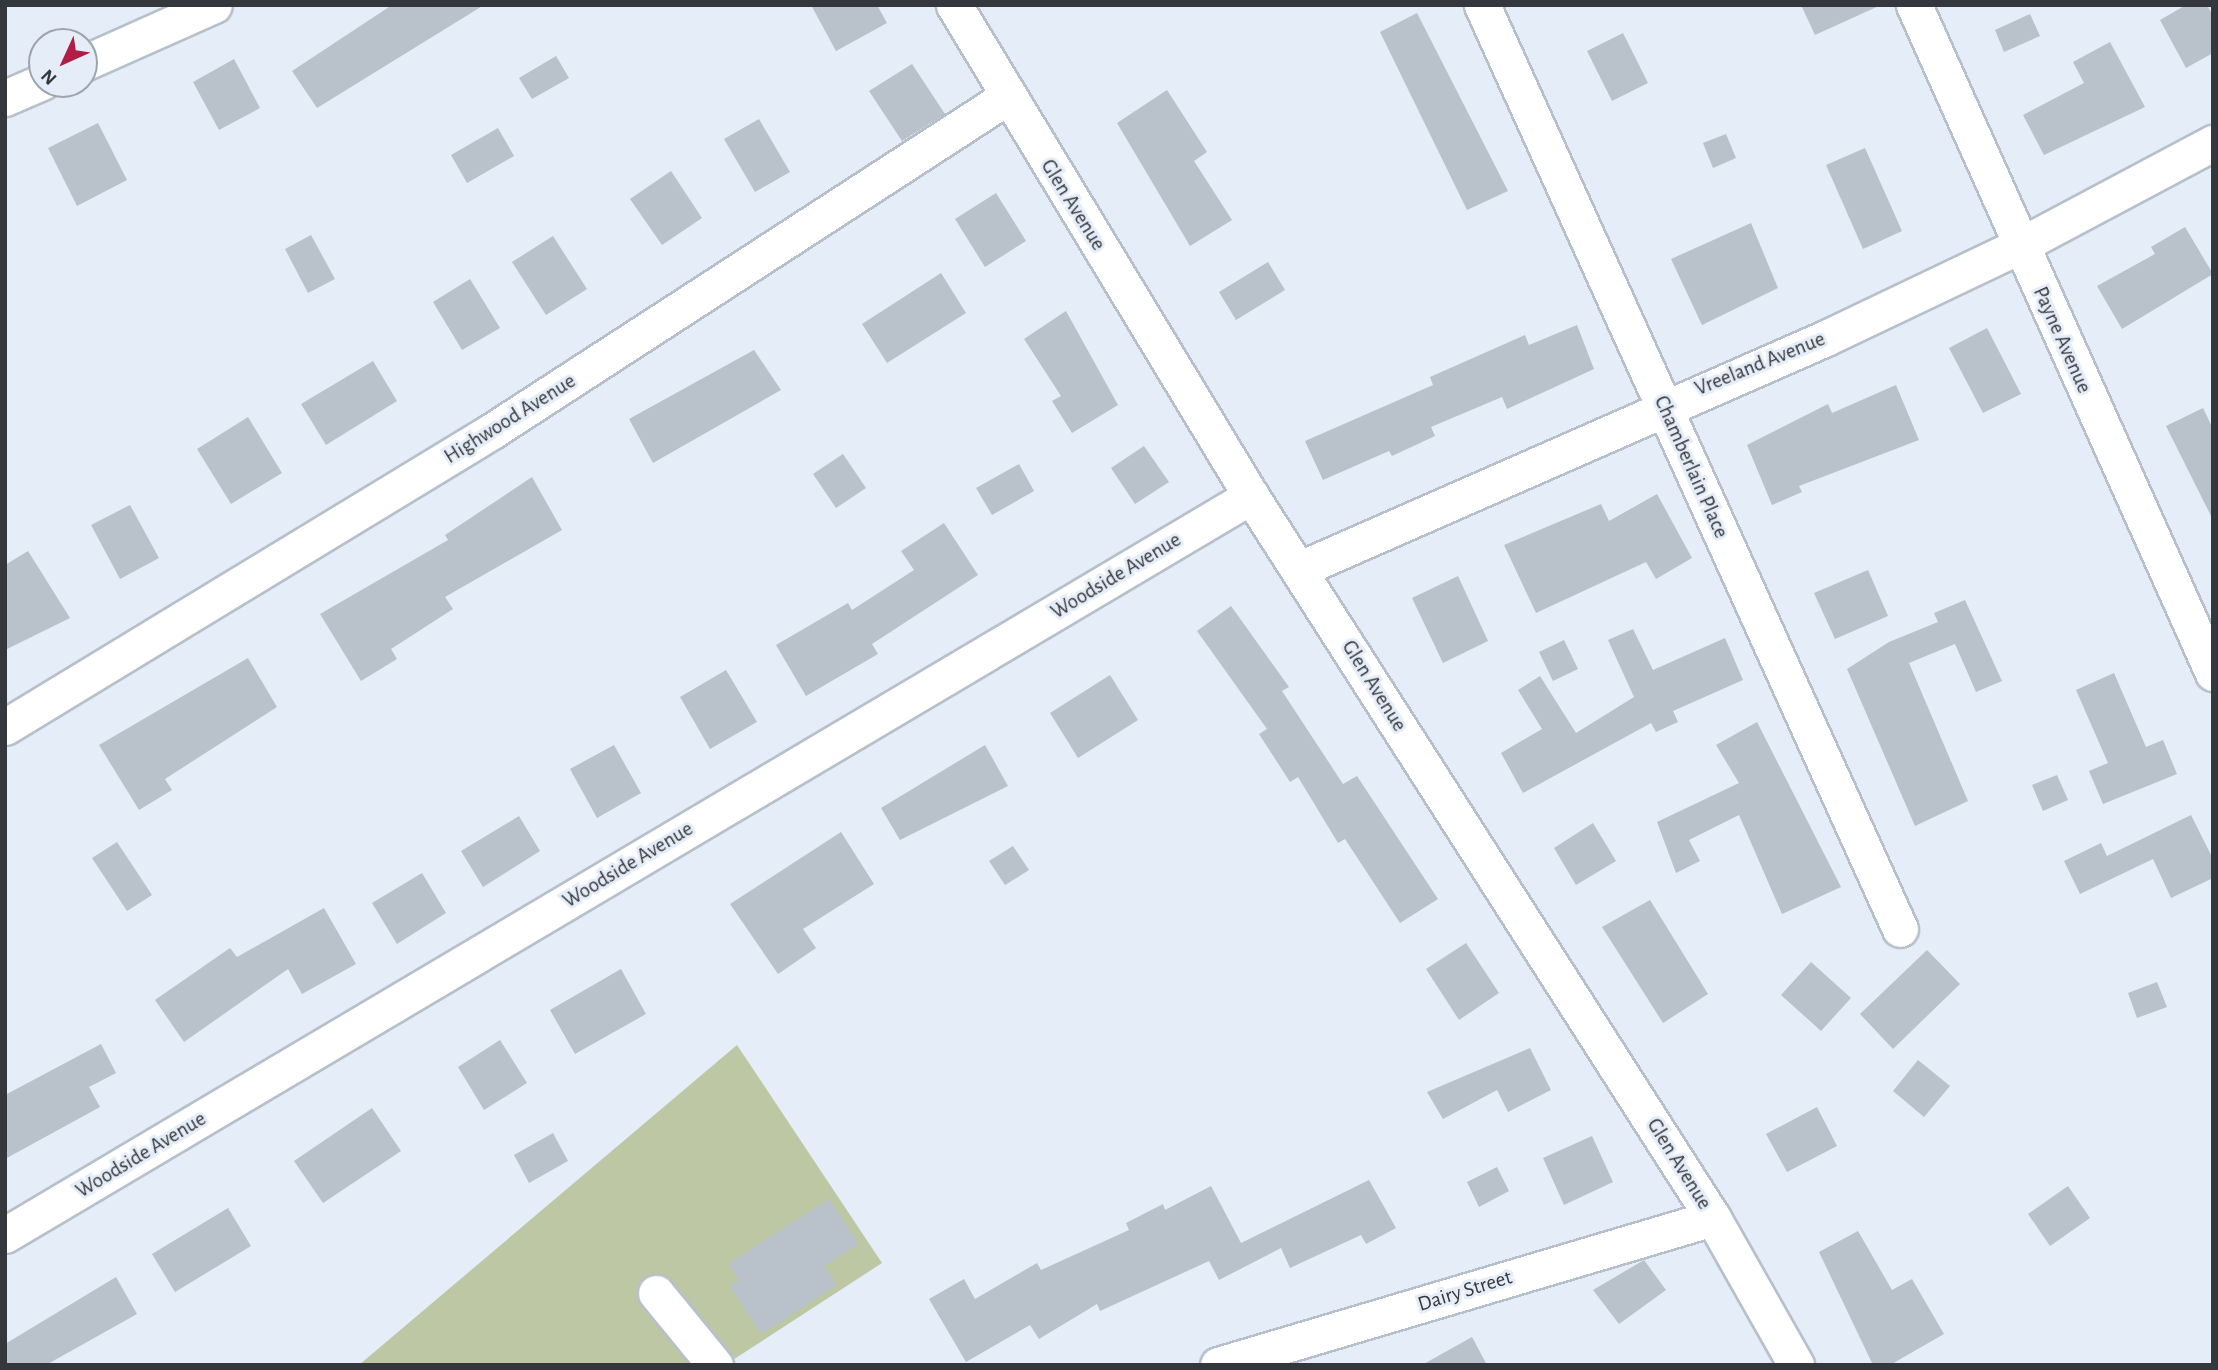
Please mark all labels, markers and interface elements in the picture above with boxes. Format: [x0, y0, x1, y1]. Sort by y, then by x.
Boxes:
north arrow [28, 28, 98, 98]
text: N [38, 65, 61, 88]
street label: Glen Avenue [1035, 155, 1111, 255]
street label: Payne Avenue [2027, 283, 2097, 397]
street label: Vreeland Avenue [1691, 326, 1829, 402]
street label: Highwood Avenue [440, 369, 580, 469]
street label: Chamberlain Place [1648, 392, 1734, 542]
street label: Woodside Avenue [1046, 527, 1186, 625]
street label: Glen Avenue [1336, 636, 1412, 736]
street label: Woodside Avenue [558, 816, 698, 914]
street label: Woodside Avenue [71, 1106, 211, 1204]
street label: Glen Avenue [1641, 1114, 1717, 1214]
street label: Dairy Street [1415, 1265, 1515, 1317]

